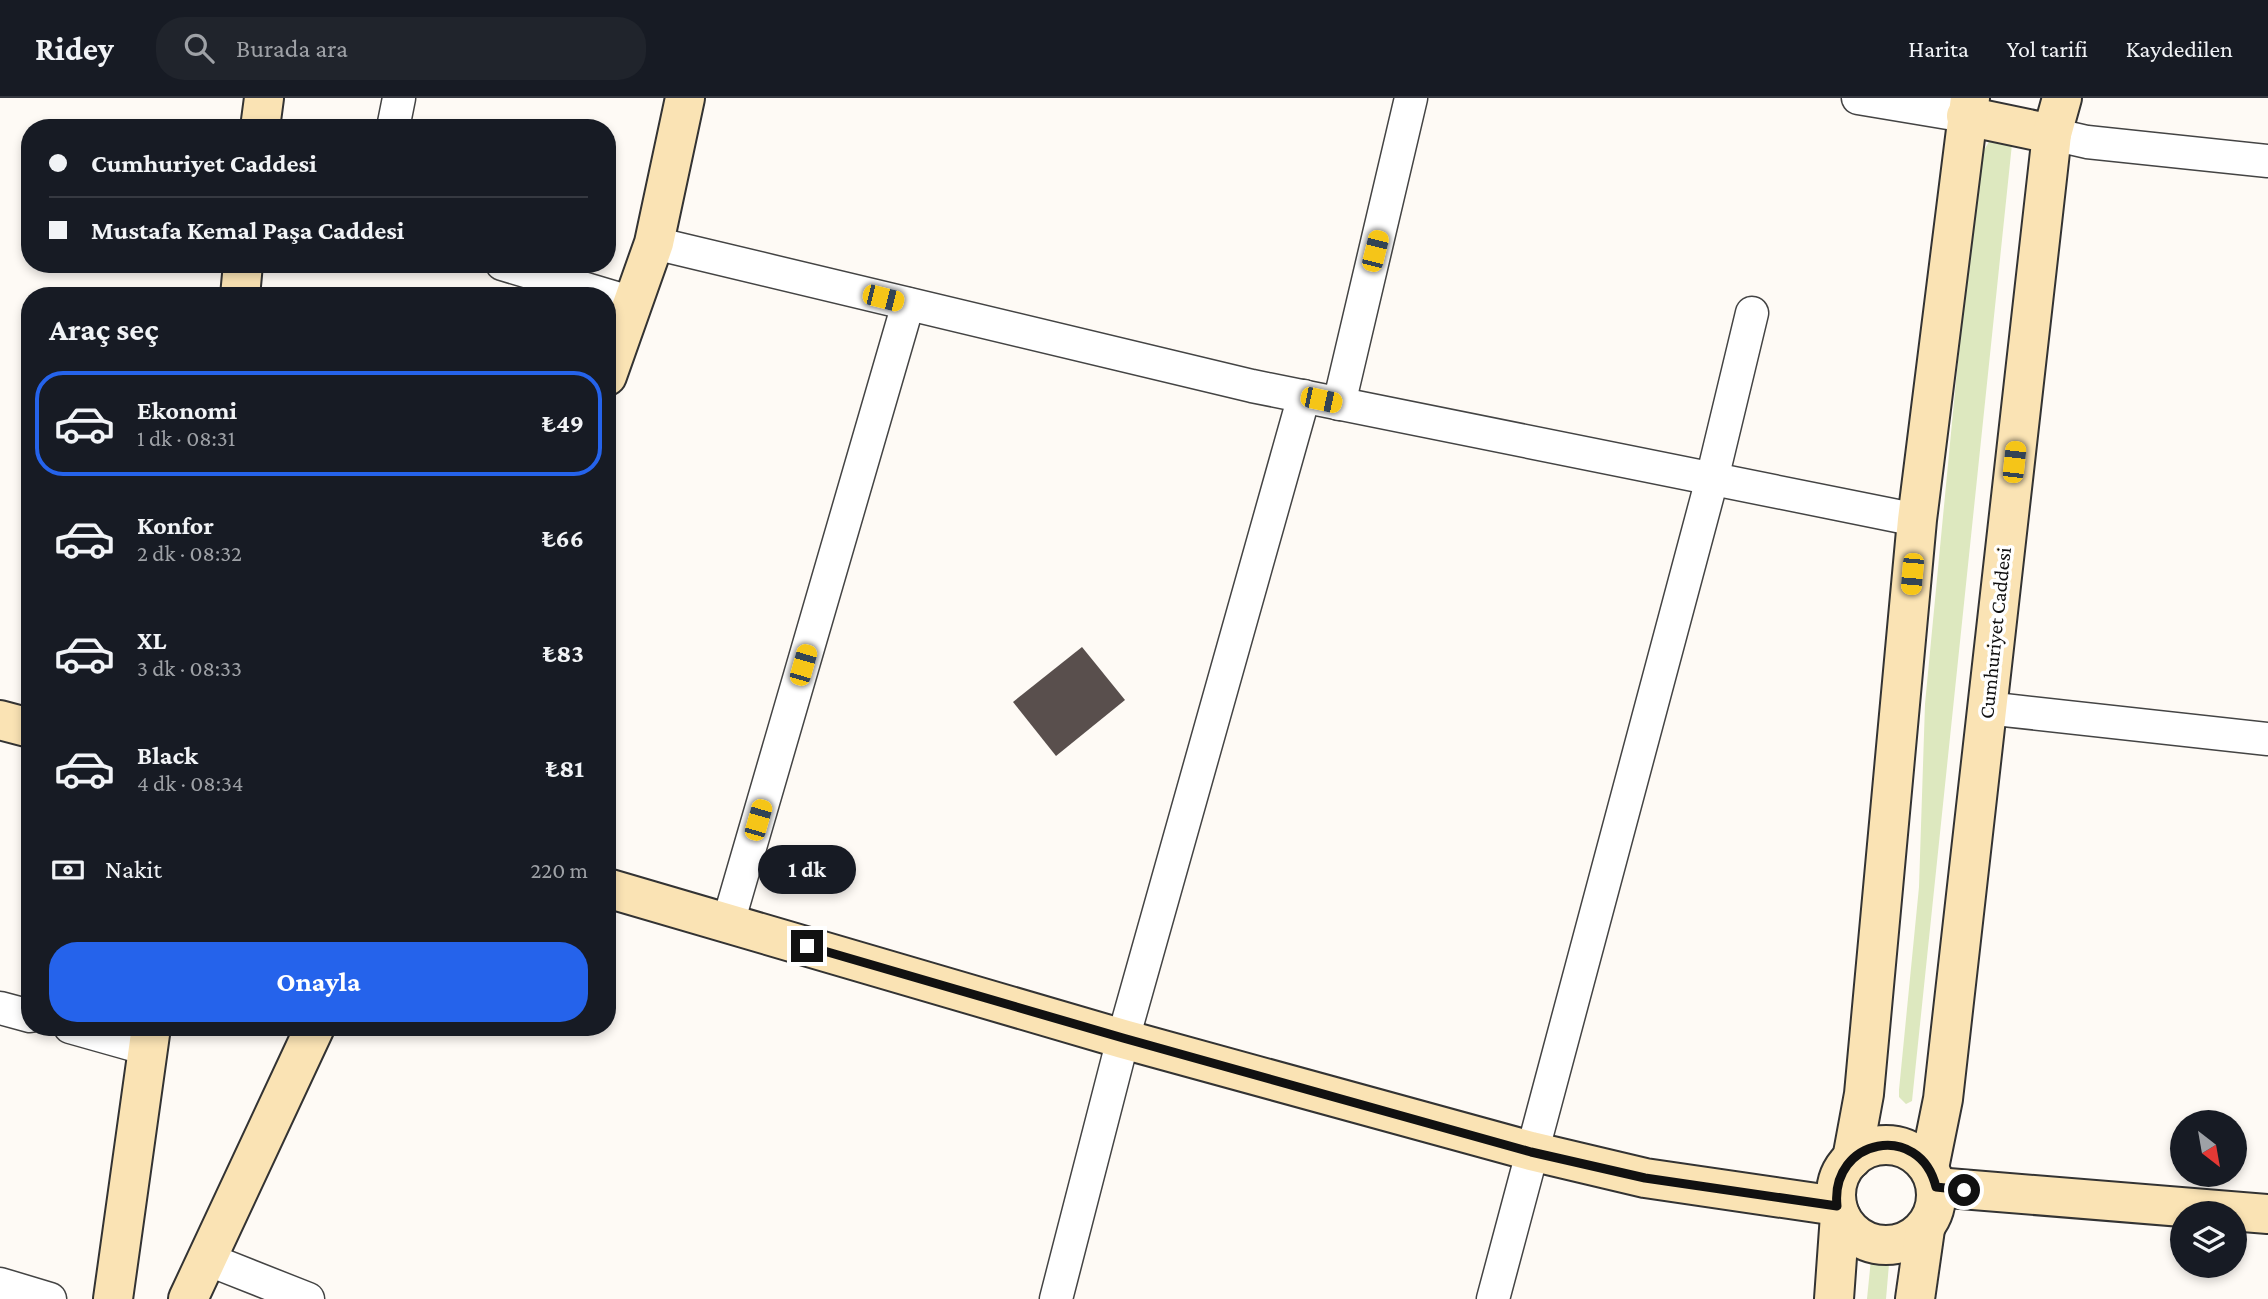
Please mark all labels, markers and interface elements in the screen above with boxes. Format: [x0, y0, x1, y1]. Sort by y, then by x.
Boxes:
search box [156, 17, 646, 80]
icon: search [180, 29, 218, 67]
text: Ridey [35, 30, 114, 67]
text: Burada ara [236, 34, 348, 63]
text: Harita [1908, 35, 1969, 62]
text: Yol tarifi [2007, 35, 2088, 62]
text: Kaydedilen [2126, 35, 2233, 62]
text: Cumhuriyet Caddesi [91, 149, 317, 178]
text: Mustafa Kemal Paşa Caddesi [91, 216, 404, 245]
car [1360, 228, 1391, 274]
car [861, 283, 906, 313]
text: Araç seç [49, 311, 159, 347]
car [1299, 385, 1344, 415]
icon: car [53, 392, 116, 455]
text: Ekonomi [137, 396, 237, 425]
text: ₺49 [542, 409, 584, 438]
text: 1 dk · 08:31 [137, 425, 235, 451]
car [2002, 440, 2027, 484]
icon: car [53, 507, 116, 570]
text: Konfor [137, 511, 214, 540]
text: ₺66 [542, 524, 584, 553]
text: 2 dk · 08:32 [137, 540, 242, 566]
street label: Cumhuriyet Caddesi [1974, 546, 2016, 720]
car [1900, 552, 1925, 596]
icon: car [53, 622, 116, 685]
text: XL [137, 626, 166, 655]
text: ₺83 [543, 639, 584, 668]
car [788, 642, 819, 688]
text: 3 dk · 08:33 [137, 655, 242, 681]
icon: car [53, 737, 116, 800]
text: Black [137, 741, 198, 770]
text: ₺81 [546, 754, 584, 783]
text: 4 dk · 08:34 [137, 770, 244, 796]
car [743, 797, 774, 843]
callout: 1 dk [758, 844, 856, 894]
icon: cash [49, 851, 87, 889]
text: Nakit [105, 855, 162, 884]
text: 1 dk [788, 856, 826, 882]
text: 220 m [530, 857, 588, 883]
route end [791, 930, 823, 962]
button: Onayla [49, 942, 588, 1022]
north arrow [2170, 1110, 2247, 1186]
map controls [2170, 1110, 2247, 1278]
route start [1948, 1174, 1980, 1206]
button: layers [2170, 1201, 2247, 1278]

